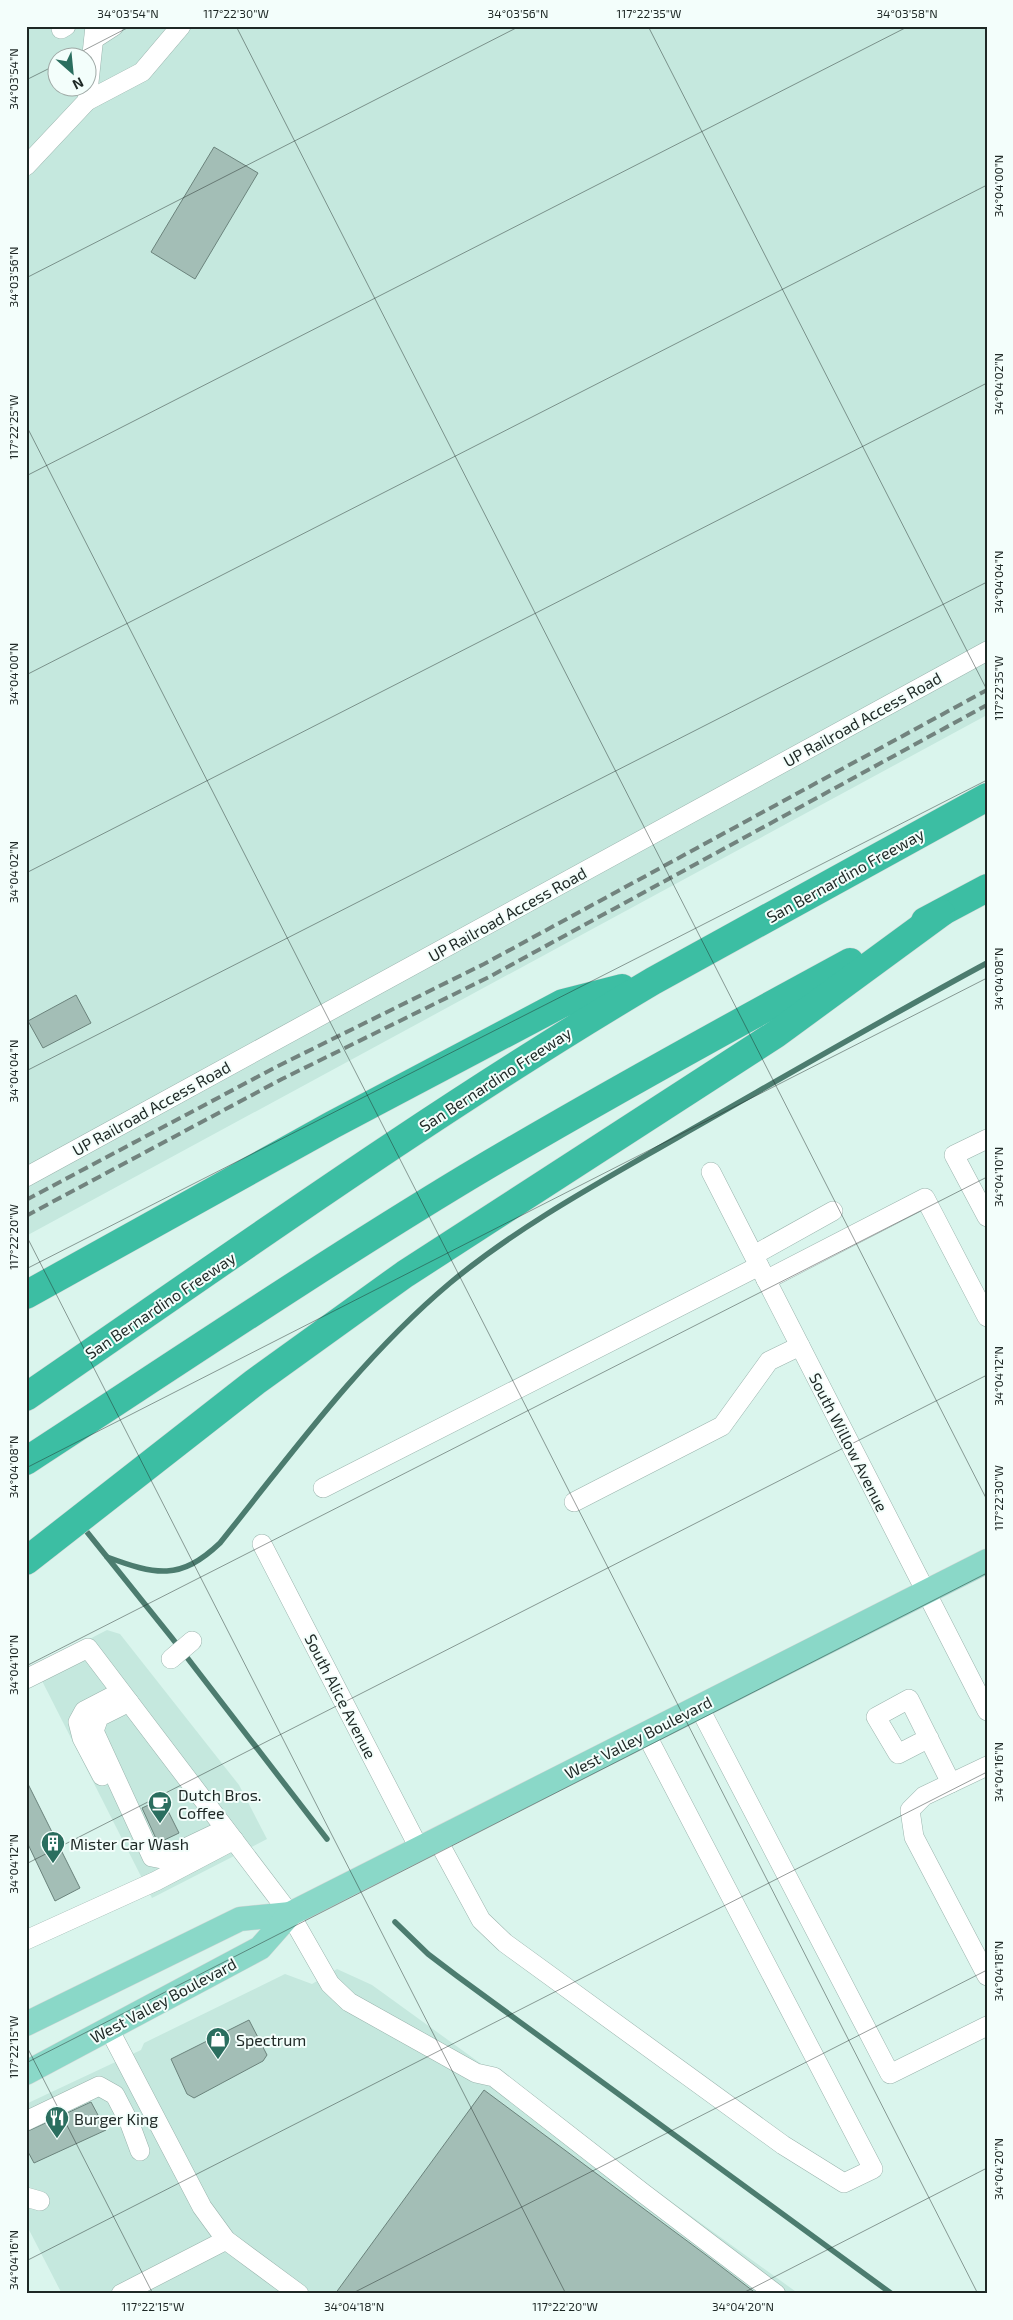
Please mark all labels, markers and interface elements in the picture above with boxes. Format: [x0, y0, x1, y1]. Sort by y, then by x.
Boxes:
text: 34°03'54"N [97, 6, 159, 20]
text: 117°22'30"W [203, 6, 269, 20]
text: 34°03'56"N [488, 6, 548, 20]
text: 117°22'35"W [617, 6, 681, 20]
text: 34°03'58"N [876, 6, 938, 20]
text: 34°03'54"N [6, 48, 20, 110]
north arrow [48, 48, 98, 98]
text: N [70, 74, 86, 94]
text: 34°04'00"N [991, 155, 1005, 217]
text: 34°03'56"N [6, 247, 20, 307]
text: 34°04'02"N [991, 353, 1005, 415]
text: 117°22'25"W [6, 395, 20, 459]
text: 34°04'04"N [991, 551, 1005, 613]
text: 34°04'00"N [6, 643, 20, 705]
text: 117°22'35"W [991, 656, 1005, 720]
street label: UP Railroad Access Road [780, 668, 944, 770]
street label: San Bernardino Freeway [763, 824, 928, 926]
text: 34°04'02"N [6, 841, 20, 903]
street label: UP Railroad Access Road [425, 863, 589, 965]
text: 34°04'08"N [991, 948, 1005, 1010]
street label: San Bernardino Freeway [416, 1023, 575, 1135]
text: 34°04'04"N [6, 1040, 20, 1102]
street label: UP Railroad Access Road [69, 1057, 233, 1159]
text: 34°04'10"N [991, 1147, 1005, 1207]
text: 117°22'20"W [6, 1204, 20, 1270]
street label: San Bernardino Freeway [81, 1247, 239, 1362]
text: 34°04'12"N [991, 1346, 1005, 1406]
street label: South Willow Avenue [806, 1369, 892, 1515]
text: 34°04'08"N [6, 1436, 20, 1498]
text: 117°22'30"W [991, 1465, 1005, 1531]
street label: South Alice Avenue [301, 1630, 381, 1762]
text: 34°04'10"N [6, 1635, 20, 1695]
street label: West Valley Boulevard [561, 1692, 715, 1782]
text: 34°04'16"N [991, 1742, 1005, 1802]
place label: Dutch Bros. Coffee [178, 1785, 262, 1822]
cafe icon: Dutch Bros. Coffee [147, 1790, 173, 1824]
building icon: Mister Car Wash [40, 1830, 66, 1864]
text: 34°04'12"N [6, 1834, 20, 1894]
place label: Mister Car Wash [70, 1834, 189, 1853]
text: 34°04'18"N [991, 1941, 1005, 2001]
street label: West Valley Boulevard [87, 1953, 239, 2047]
text: 117°22'15"W [6, 2016, 20, 2078]
shop icon: Spectrum [205, 2026, 231, 2060]
place label: Spectrum [236, 2030, 306, 2049]
restaurant icon: Burger King [44, 2105, 70, 2139]
place label: Burger King [74, 2109, 158, 2128]
text: 34°04'20"N [991, 2138, 1005, 2200]
text: 34°04'16"N [6, 2230, 20, 2290]
text: 117°22'15"W [122, 2299, 184, 2313]
text: 34°04'18"N [324, 2299, 384, 2313]
text: 117°22'20"W [532, 2299, 598, 2313]
text: 34°04'20"N [712, 2299, 774, 2313]

